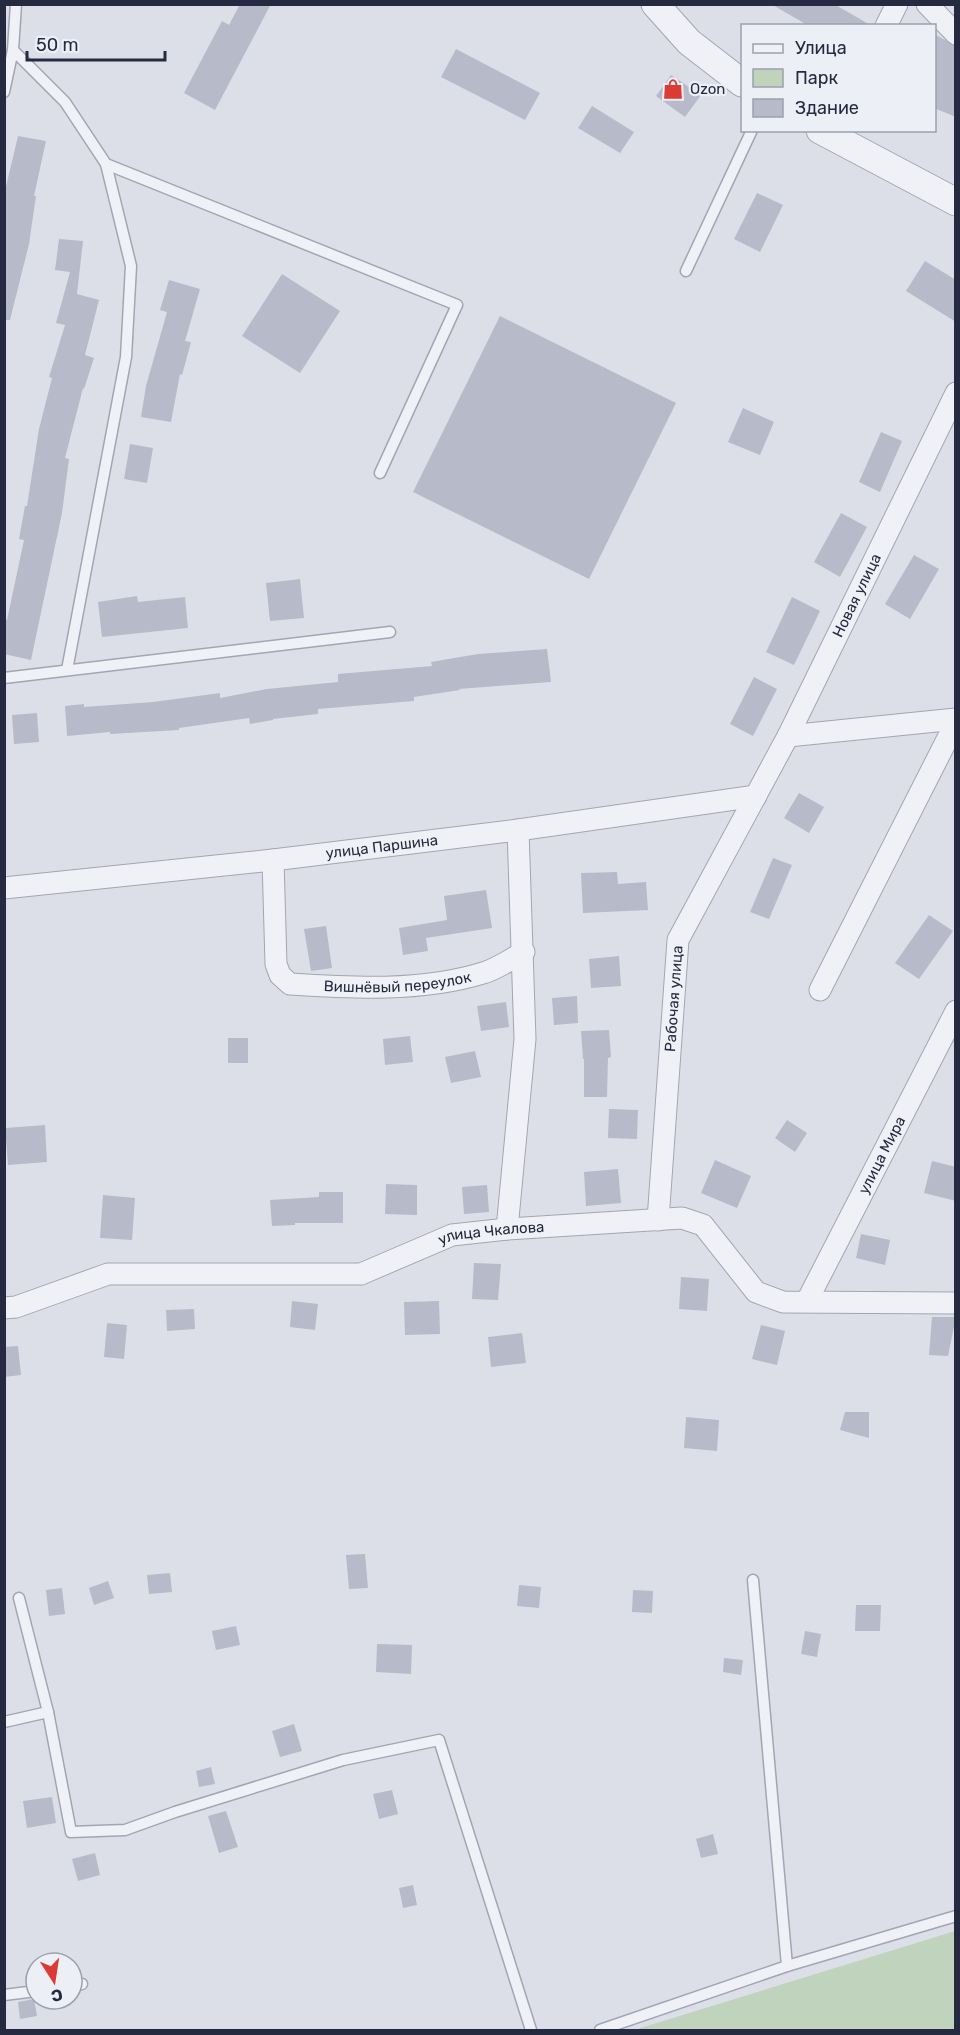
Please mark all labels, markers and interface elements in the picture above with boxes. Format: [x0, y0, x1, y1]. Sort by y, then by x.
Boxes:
scale bar [27, 24, 165, 62]
legend [741, 24, 936, 132]
text: 50 m [36, 34, 79, 56]
text: Улица [795, 37, 847, 59]
text: Парк [795, 67, 839, 89]
shop icon: Ozon [661, 77, 685, 101]
place label: Ozon [690, 80, 725, 98]
text: Здание [795, 97, 859, 119]
street label: Новая улица [829, 551, 885, 640]
street label: улица Паршина [324, 831, 439, 862]
street label: Рабочая улица [661, 945, 687, 1052]
street label: Вишнёвый переулок [323, 968, 473, 996]
street label: улица Мира [854, 1113, 909, 1197]
street label: улица Чкалова [435, 1218, 545, 1249]
north arrow [24, 1951, 84, 2011]
text: С [50, 1985, 64, 2006]

